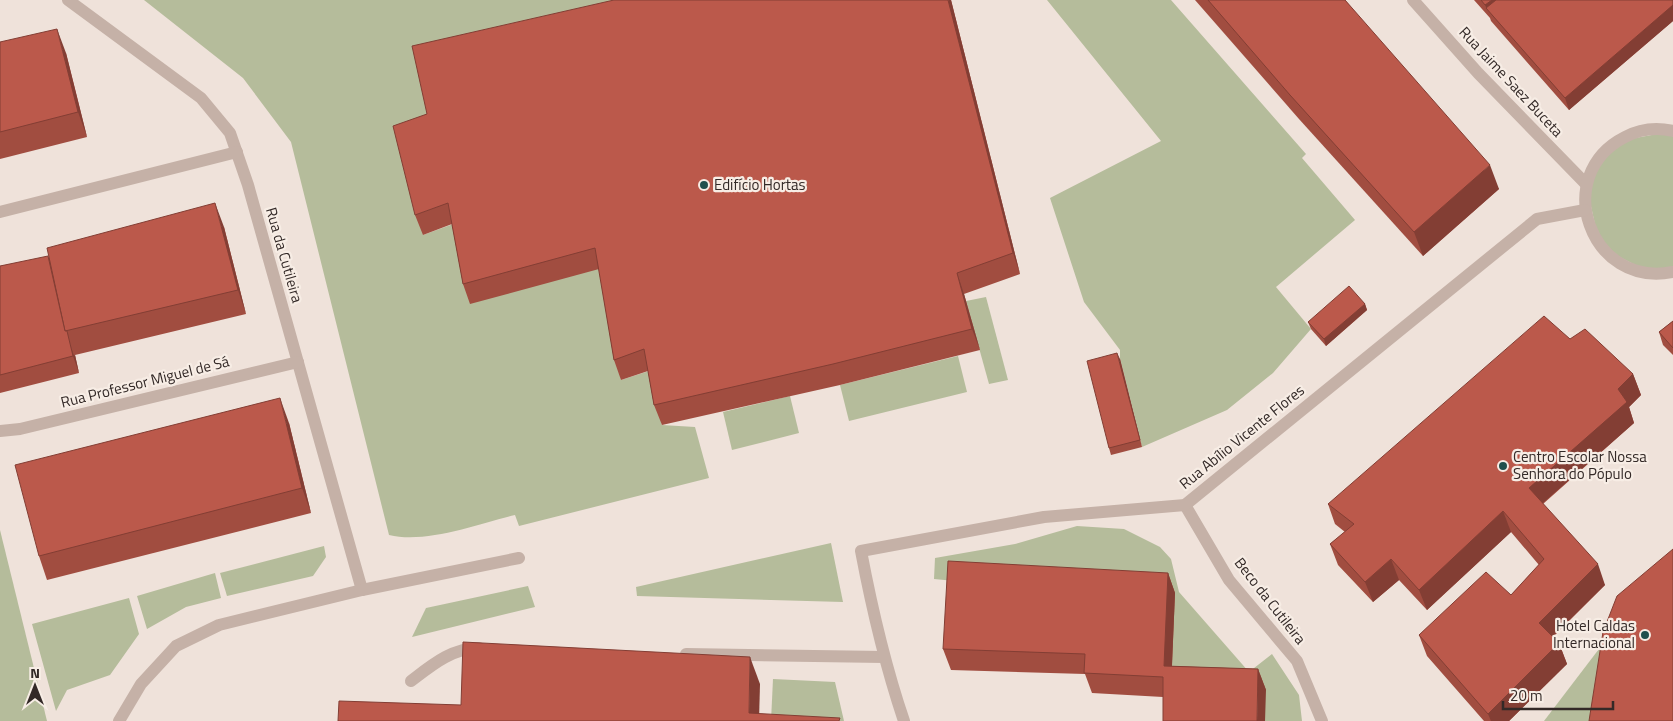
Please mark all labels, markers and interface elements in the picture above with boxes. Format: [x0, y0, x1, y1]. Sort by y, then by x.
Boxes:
street label: Rua Jaime Saez Buceta [1454, 21, 1569, 142]
place label: Edifício Hortas [714, 173, 806, 196]
marker: Edifício Hortas [698, 179, 710, 191]
street label: Rua da Cutileira [260, 204, 309, 306]
street label: Rua Professor Miguel de Sá [58, 349, 232, 414]
street label: Rua Abílio Vicente Flores [1174, 379, 1309, 494]
place label: Centro Escolar Nossa Senhora do Pópulo [1513, 445, 1647, 485]
marker: Centro Escolar Nossa Senhora do Pópulo [1497, 460, 1509, 472]
street label: Beco da Cutileira [1229, 552, 1312, 649]
place label: Hotel Caldas Internacional [1553, 614, 1635, 654]
marker: Hotel Caldas Internacional [1639, 629, 1651, 641]
north arrow [10, 661, 60, 711]
text: N [30, 662, 40, 683]
scale bar [1503, 678, 1613, 710]
text: 20 m [1510, 684, 1543, 707]

